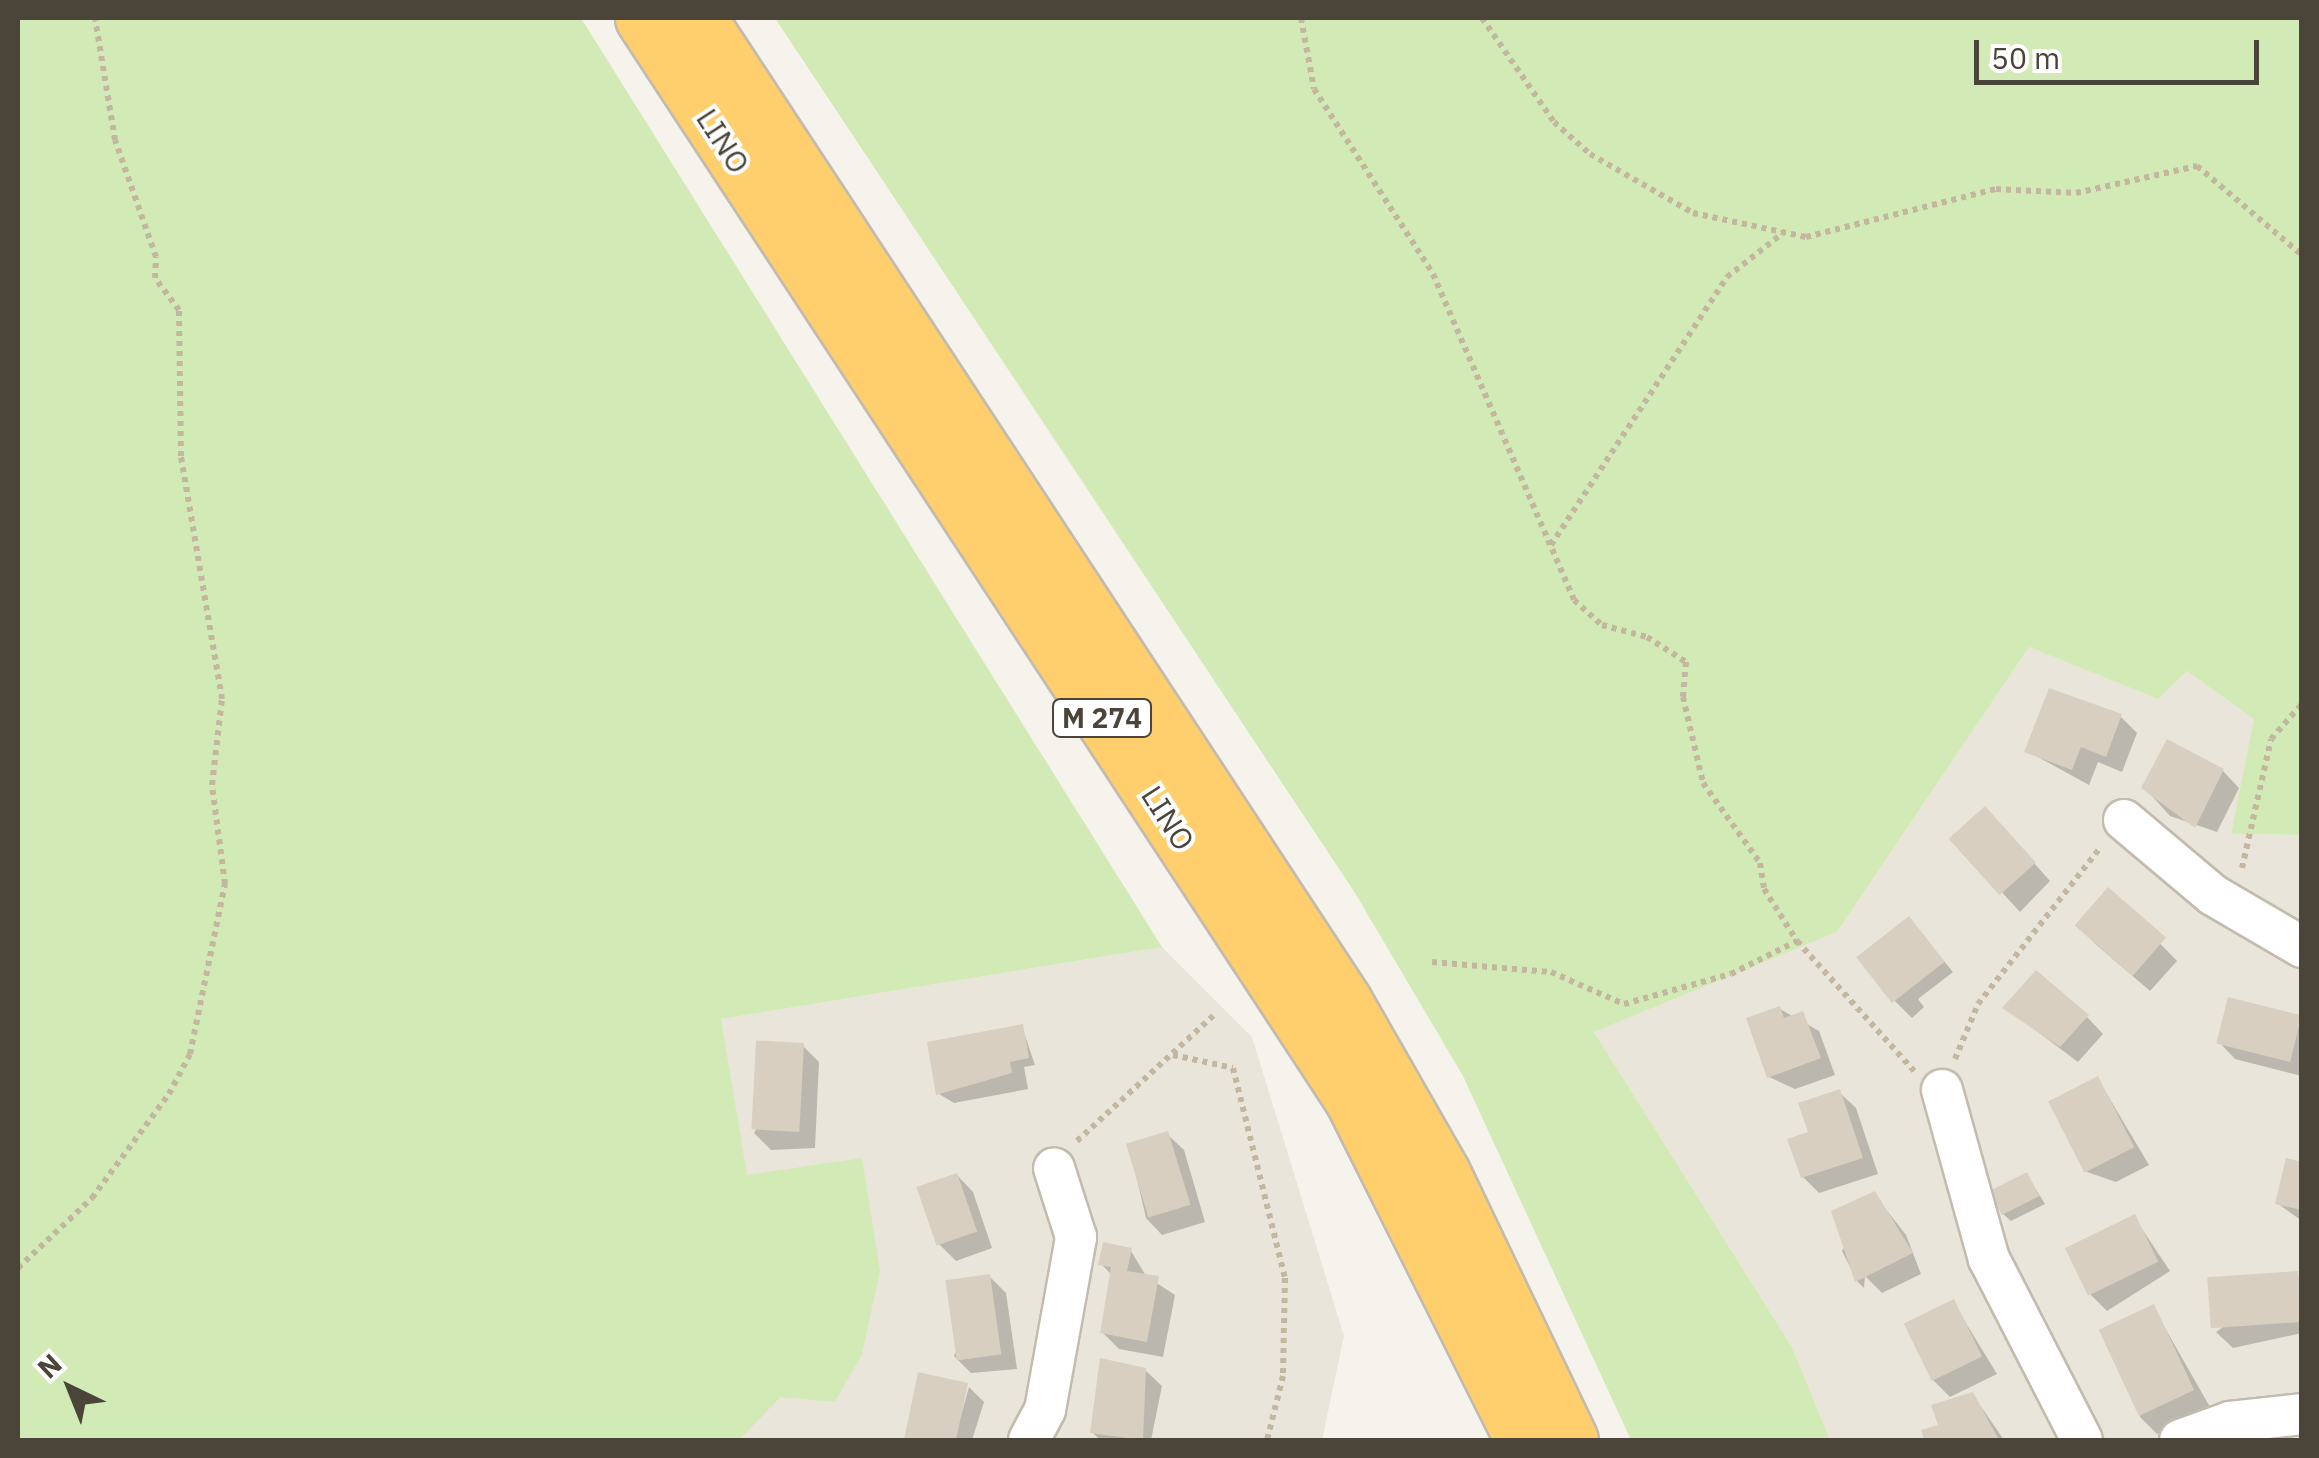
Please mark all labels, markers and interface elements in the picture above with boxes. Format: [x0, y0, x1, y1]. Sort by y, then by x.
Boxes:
scale bar [1979, 20, 2264, 82]
text: 50 m [1991, 38, 2060, 77]
street label: LINO [689, 102, 757, 180]
road number: M 274 [1052, 695, 1152, 741]
street label: LINO [1134, 779, 1202, 857]
north arrow [20, 1338, 120, 1438]
text: N [29, 1345, 69, 1386]

